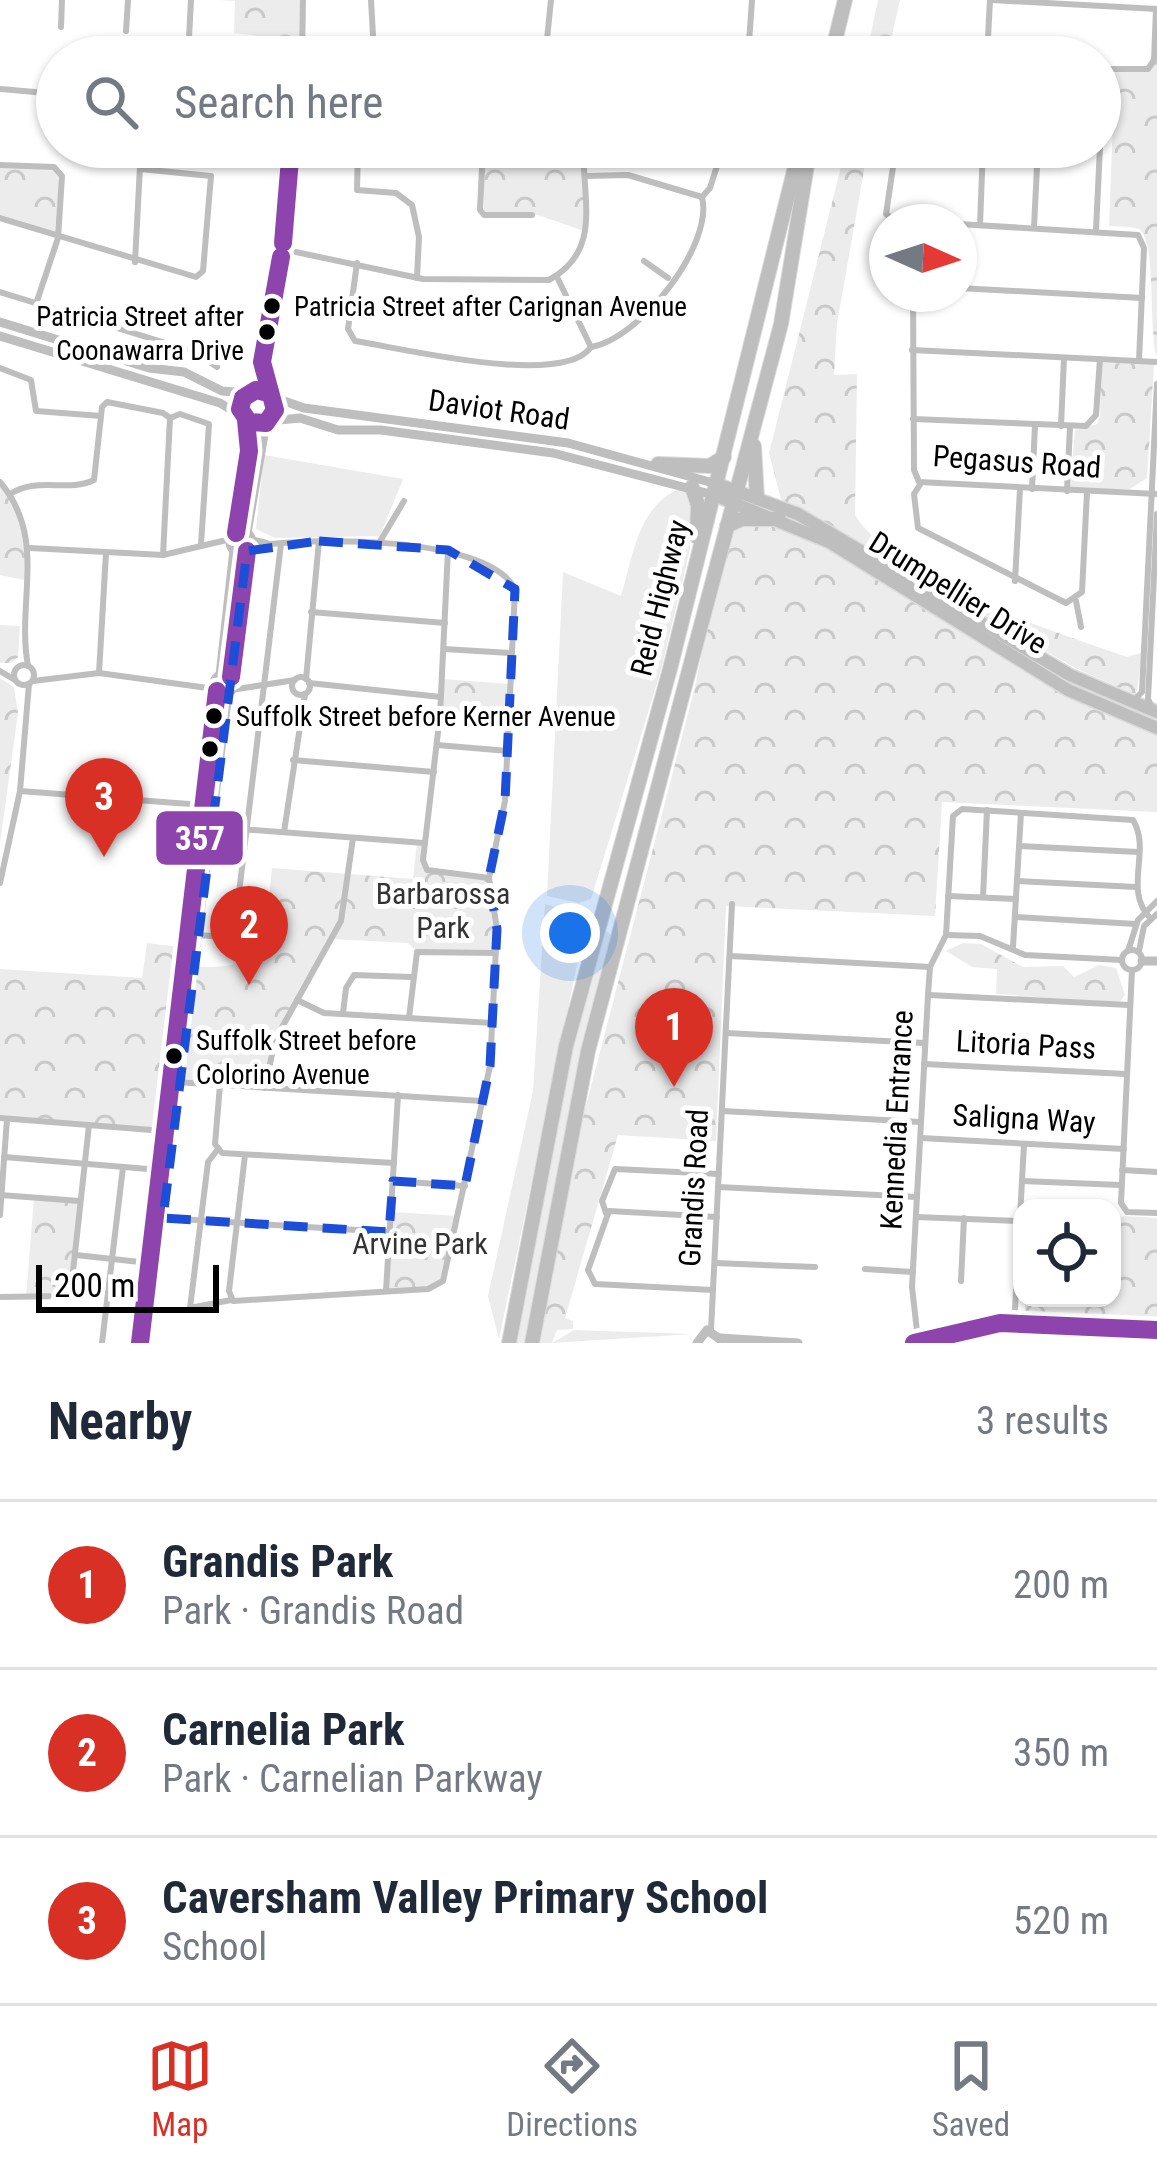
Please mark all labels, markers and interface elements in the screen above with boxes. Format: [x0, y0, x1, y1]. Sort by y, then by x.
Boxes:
search box [36, 36, 1121, 168]
icon: search [78, 69, 144, 135]
text: Search here [174, 76, 383, 129]
north arrow [869, 204, 977, 312]
place label: Patricia Street after Carignan Avenue [294, 291, 687, 323]
marker: Patricia Street after Carignan Avenue [261, 295, 283, 317]
place label: Patricia Street after Coonawarra Drive [36, 301, 244, 367]
marker: Patricia Street after Coonawarra Drive [256, 321, 278, 343]
street label: Daviot Road [426, 382, 572, 437]
street label: Pegasus Road [932, 438, 1102, 485]
street label: Reid Highway [623, 516, 696, 680]
street label: Drumpellier Drive [863, 524, 1054, 661]
place label: Suffolk Street before Kerner Avenue [236, 701, 616, 733]
marker: Suffolk Street before Kerner Avenue [203, 705, 225, 727]
unlabelled marker [199, 738, 221, 760]
pin: 3 [65, 758, 143, 857]
line badge: 357 [154, 809, 245, 867]
text: 357 [175, 819, 225, 858]
park label: Barbarossa Park [376, 876, 510, 945]
pin: 2 [210, 886, 288, 985]
your location [540, 903, 600, 963]
pin: 1 [635, 988, 713, 1087]
street label: Kennedia Entrance [873, 1009, 920, 1231]
street label: Litoria Pass [955, 1023, 1097, 1066]
place label: Suffolk Street before Colorino Avenue [196, 1025, 416, 1091]
marker: Suffolk Street before Colorino Avenue [163, 1045, 185, 1067]
street label: Saligna Way [952, 1097, 1096, 1140]
street label: Grandis Road [672, 1108, 715, 1268]
map controls [1013, 1199, 1121, 1307]
button: locate [1013, 1199, 1121, 1307]
park label: Arvine Park [352, 1226, 488, 1261]
scale bar [36, 1259, 219, 1312]
text: 200 m [54, 1266, 135, 1305]
text: Nearby [48, 1392, 192, 1451]
text: 3 results [976, 1398, 1109, 1444]
text: Grandis Park [162, 1535, 393, 1588]
text: 1 [77, 1562, 97, 1608]
text: 200 m [1013, 1562, 1109, 1608]
text: Park · Grandis Road [162, 1588, 464, 1634]
text: Carnelia Park [162, 1703, 405, 1756]
text: 2 [77, 1730, 97, 1776]
text: 350 m [1013, 1730, 1109, 1776]
text: Park · Carnelian Parkway [162, 1756, 543, 1802]
text: Caversham Valley Primary School [162, 1871, 768, 1924]
text: 3 [77, 1898, 97, 1944]
text: 520 m [1013, 1898, 1109, 1944]
text: School [162, 1924, 267, 1970]
tab: Map [147, 2033, 213, 2144]
tab: Directions [506, 2033, 638, 2144]
tab: Saved [932, 2033, 1010, 2144]

